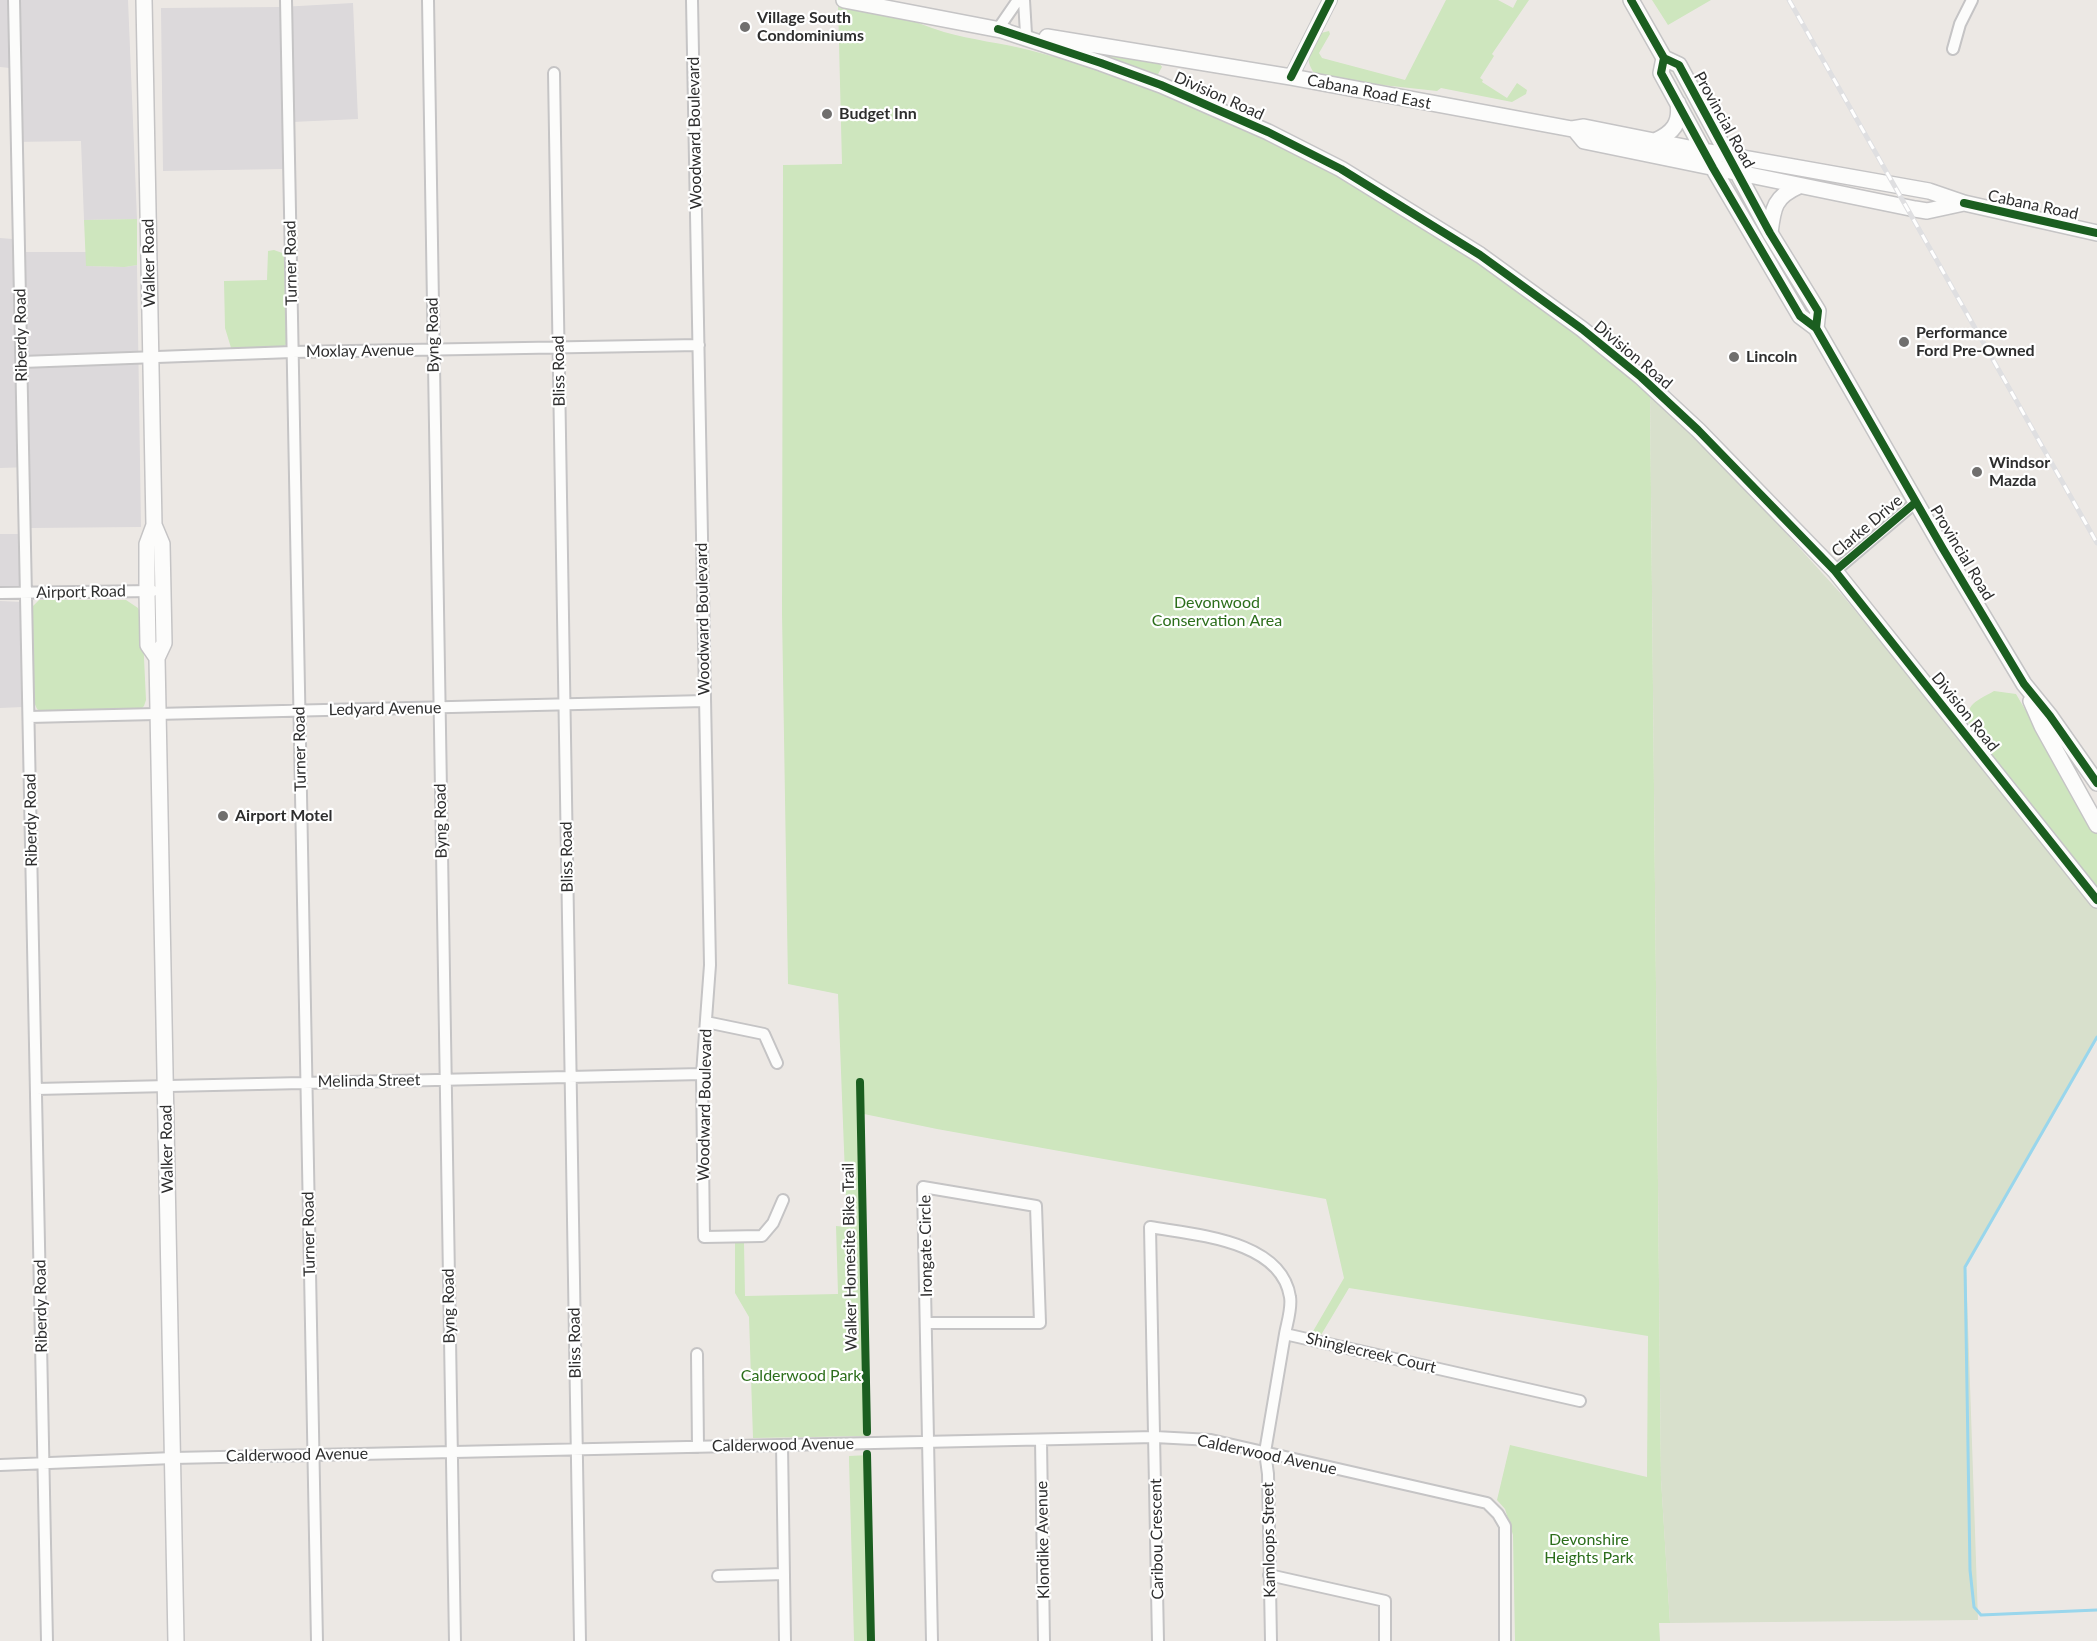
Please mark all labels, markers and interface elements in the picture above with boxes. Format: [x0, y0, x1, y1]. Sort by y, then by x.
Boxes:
place label: Village South Condominiums [757, 8, 864, 46]
marker: Village South Condominiums [738, 20, 752, 34]
street label: Woodward Boulevard [684, 57, 706, 209]
street label: Division Road [1171, 68, 1267, 124]
street label: Provincial Road [1690, 68, 1758, 172]
street label: Cabana Road East [1305, 71, 1433, 113]
place label: Budget Inn [839, 104, 917, 124]
marker: Budget Inn [820, 107, 834, 121]
street label: Cabana Road [1986, 186, 2080, 224]
street label: Walker Road [139, 218, 159, 308]
street label: Turner Road [281, 220, 301, 306]
street label: Riberdy Road [11, 288, 31, 382]
street label: Byng Road [423, 297, 443, 373]
street label: Division Road [1590, 317, 1676, 393]
place label: Performance Ford Pre-Owned [1916, 323, 2035, 361]
street label: Bliss Road [549, 335, 569, 407]
marker: Performance Ford Pre-Owned [1897, 335, 1911, 349]
street label: Moxlay Avenue [306, 340, 414, 362]
place label: Lincoln [1746, 347, 1797, 367]
marker: Lincoln [1727, 350, 1741, 364]
place label: Windsor Mazda [1989, 453, 2050, 491]
marker: Windsor Mazda [1970, 465, 1984, 479]
street label: Clarke Drive [1828, 491, 1906, 561]
street label: Provincial Road [1926, 502, 1998, 604]
street label: Woodward Boulevard [692, 543, 714, 695]
street label: Airport Road [36, 582, 126, 602]
park label: Devonwood Conservation Area [1152, 593, 1282, 631]
street label: Division Road [1927, 669, 2003, 755]
street label: Ledyard Avenue [329, 698, 441, 720]
street label: Turner Road [290, 706, 310, 792]
street label: Riberdy Road [21, 773, 41, 867]
street label: Byng Road [431, 783, 451, 859]
place label: Airport Motel [235, 806, 333, 826]
marker: Airport Motel [216, 809, 230, 823]
street label: Bliss Road [557, 821, 577, 893]
street label: Woodward Boulevard [694, 1029, 716, 1181]
street label: Melinda Street [317, 1071, 421, 1091]
street label: Walker Road [157, 1104, 177, 1194]
street label: Walker Homesite Bike Trail [839, 1163, 861, 1351]
street label: Turner Road [299, 1191, 319, 1277]
street label: Irongate Circle [916, 1195, 936, 1297]
street label: Riberdy Road [31, 1259, 51, 1353]
street label: Byng Road [439, 1268, 459, 1344]
street label: Bliss Road [565, 1307, 585, 1379]
street label: Shinglecreek Court [1304, 1329, 1438, 1377]
park label: Calderwood Park [741, 1366, 861, 1386]
street label: Calderwood Avenue [1195, 1431, 1339, 1479]
street label: Calderwood Avenue [712, 1434, 854, 1456]
street label: Calderwood Avenue [226, 1444, 368, 1466]
street label: Caribou Crescent [1146, 1478, 1168, 1600]
street label: Klondike Avenue [1032, 1481, 1054, 1599]
street label: Kamloops Street [1258, 1482, 1280, 1598]
park label: Devonshire Heights Park [1544, 1530, 1634, 1568]

